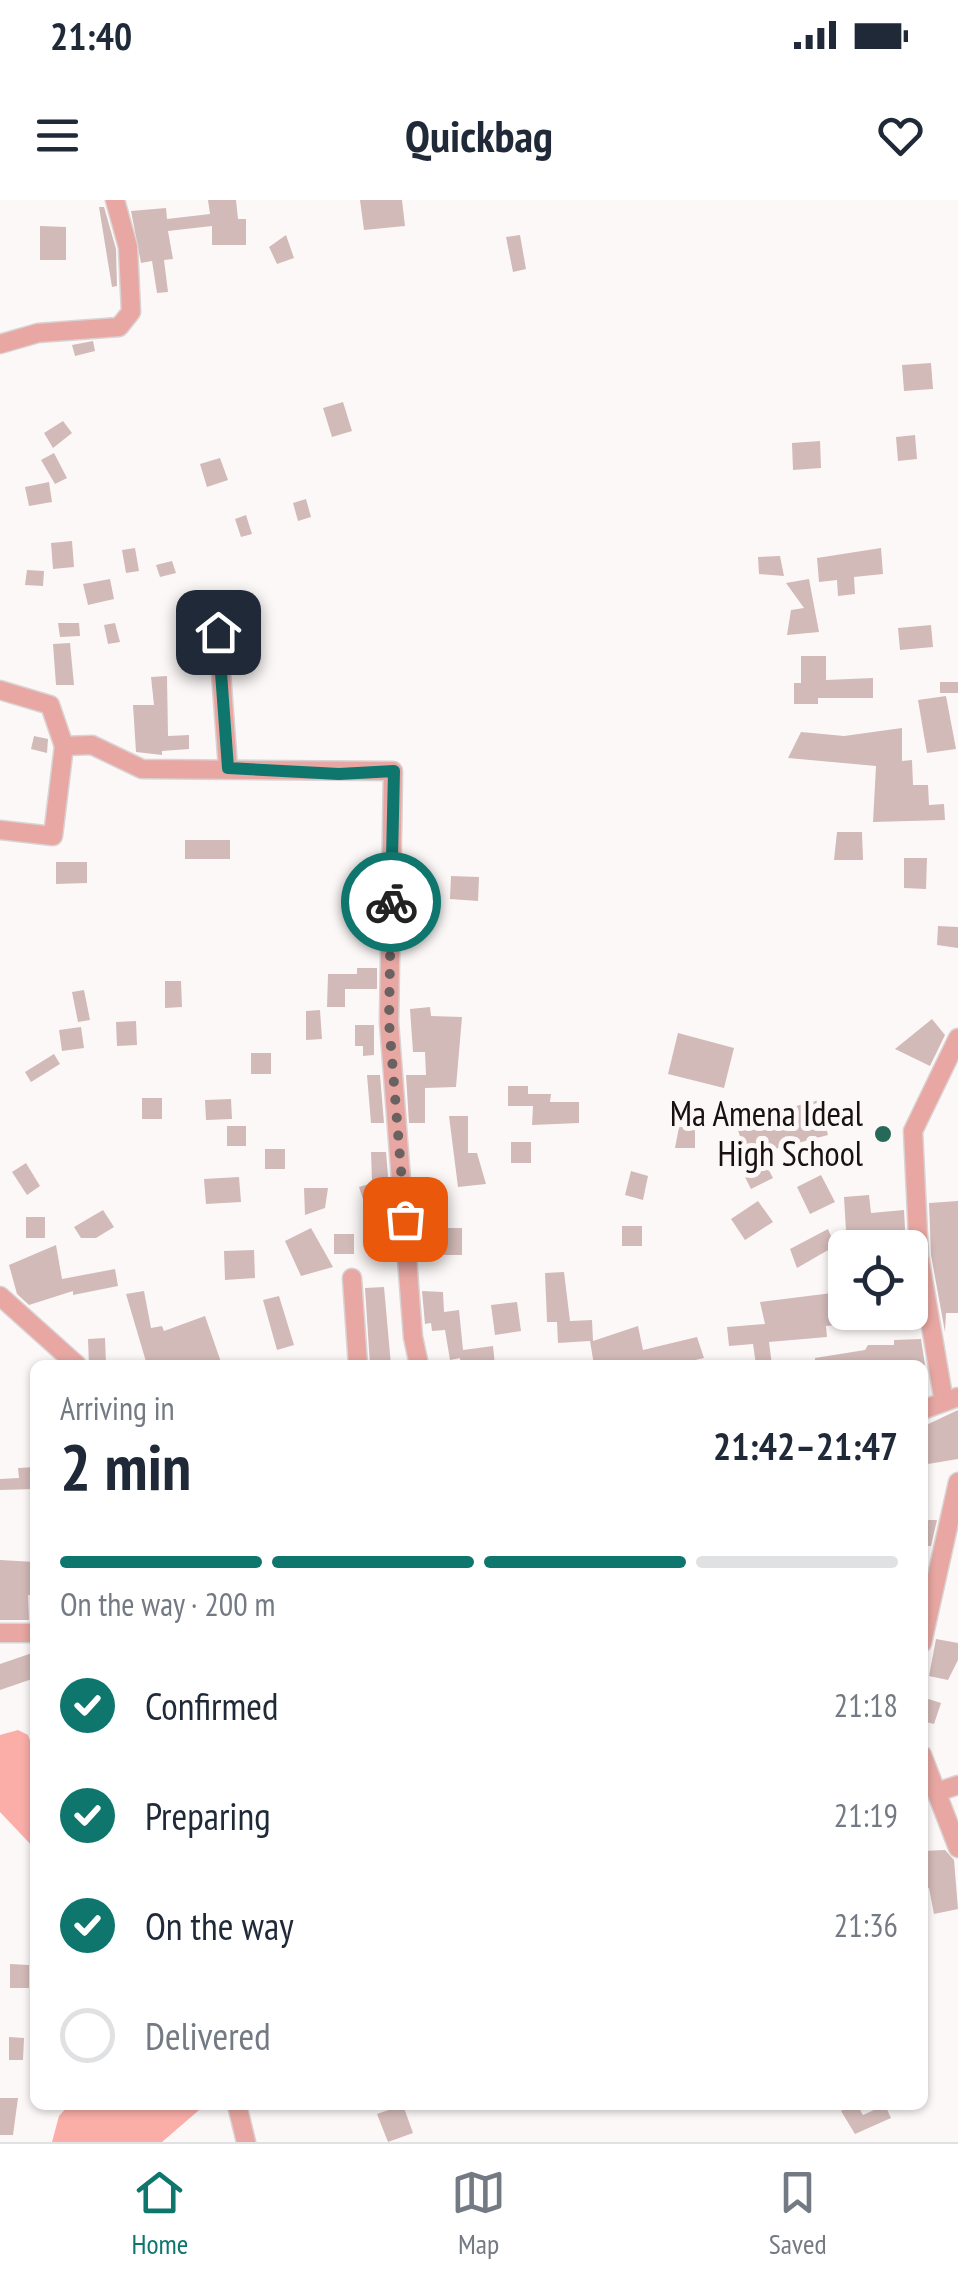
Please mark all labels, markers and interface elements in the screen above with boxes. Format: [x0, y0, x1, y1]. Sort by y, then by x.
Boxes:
text: 21:40 [50, 11, 132, 60]
text: Quickbag [405, 106, 553, 164]
icon: menu [30, 108, 85, 163]
icon: heart [873, 108, 928, 163]
pin [176, 590, 261, 675]
icon: home [191, 605, 246, 660]
courier [341, 852, 441, 952]
icon: bike [364, 875, 419, 930]
place label: Ma Amena Ideal High School [670, 1090, 863, 1176]
marker: Ma Amena Ideal High School [872, 1123, 894, 1145]
pin [363, 1177, 448, 1262]
icon: bag [378, 1192, 433, 1247]
map controls [828, 1230, 928, 1330]
button: locate [828, 1230, 928, 1330]
text: Arriving in [60, 1387, 175, 1429]
text: 21:42–21:47 [713, 1421, 898, 1470]
text: 2 min [60, 1424, 191, 1508]
text: On the way · 200 m [60, 1583, 275, 1625]
icon: check [60, 1678, 115, 1733]
text: Confirmed [145, 1681, 278, 1730]
text: 21:18 [834, 1684, 898, 1726]
icon: check [60, 1788, 115, 1843]
text: Preparing [145, 1791, 271, 1840]
text: 21:19 [834, 1794, 898, 1836]
icon: check [60, 1898, 115, 1953]
text: On the way [145, 1901, 293, 1950]
text: 21:36 [834, 1904, 898, 1946]
text: Delivered [145, 2011, 271, 2060]
tab: Home [131, 2165, 188, 2262]
tab: Map [451, 2165, 506, 2262]
tab: Saved [769, 2165, 827, 2262]

